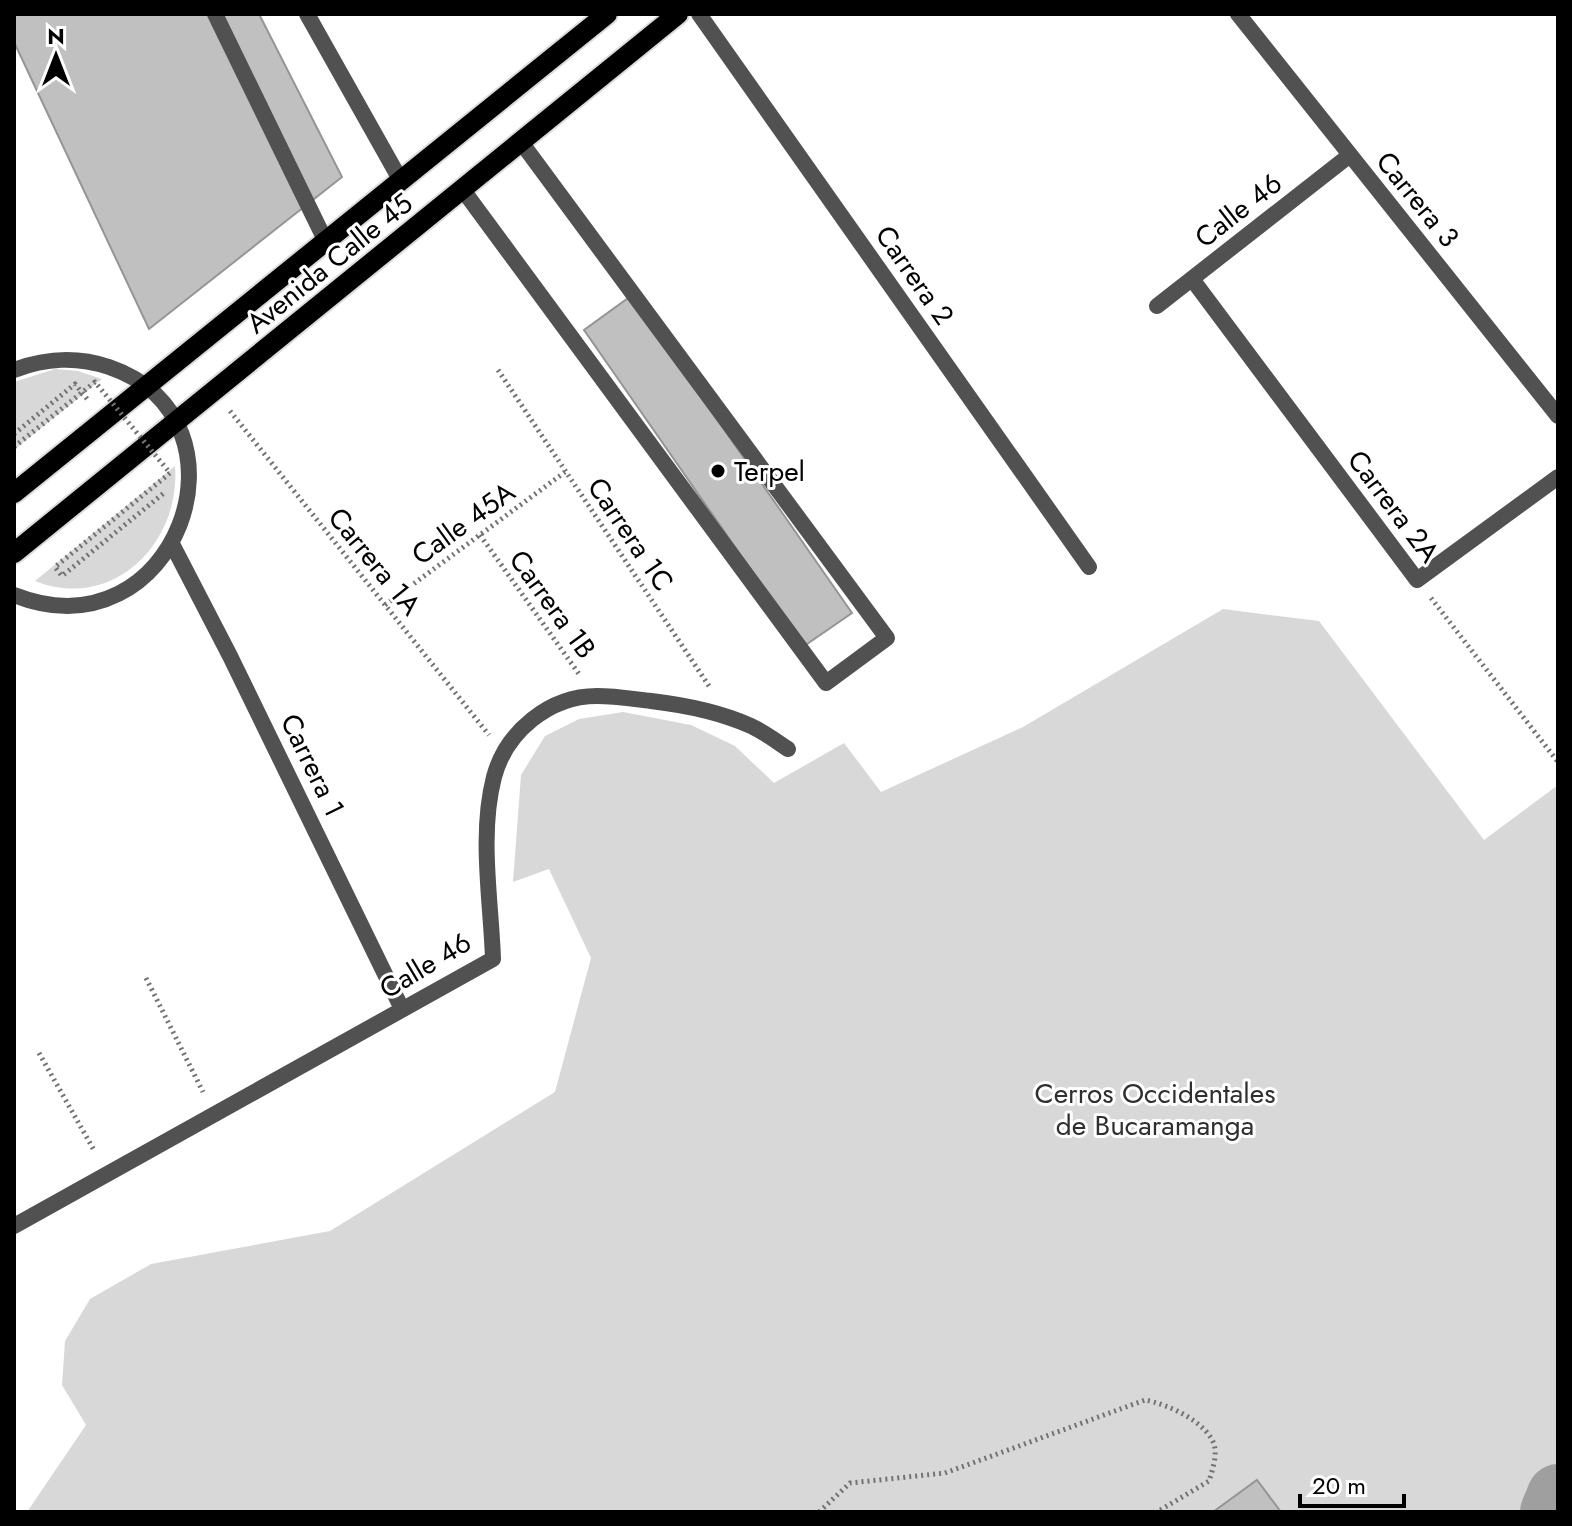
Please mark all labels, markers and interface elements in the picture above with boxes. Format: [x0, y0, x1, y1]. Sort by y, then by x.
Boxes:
north arrow [16, 16, 96, 96]
text: N [47, 20, 65, 52]
street label: Carrera 3 [1366, 143, 1469, 256]
street label: Calle 46 [1186, 163, 1291, 258]
street label: Avenida Calle 45 [237, 183, 421, 343]
street label: Carrera 2 [865, 217, 964, 333]
street label: Carrera 2A [1338, 441, 1450, 572]
place label: Terpel [734, 451, 805, 492]
marker: Terpel [709, 462, 727, 480]
street label: Carrera 1C [577, 469, 684, 599]
street label: Calle 45A [403, 472, 524, 575]
street label: Carrera 1A [318, 499, 431, 625]
street label: Carrera 1B [499, 541, 606, 667]
street label: Carrera 1 [270, 707, 355, 824]
street label: Calle 46 [371, 922, 479, 1009]
park label: Cerros Occidentales de Bucaramanga [1035, 1073, 1275, 1146]
scale bar [1300, 1458, 1404, 1508]
text: 20 m [1312, 1468, 1366, 1503]

